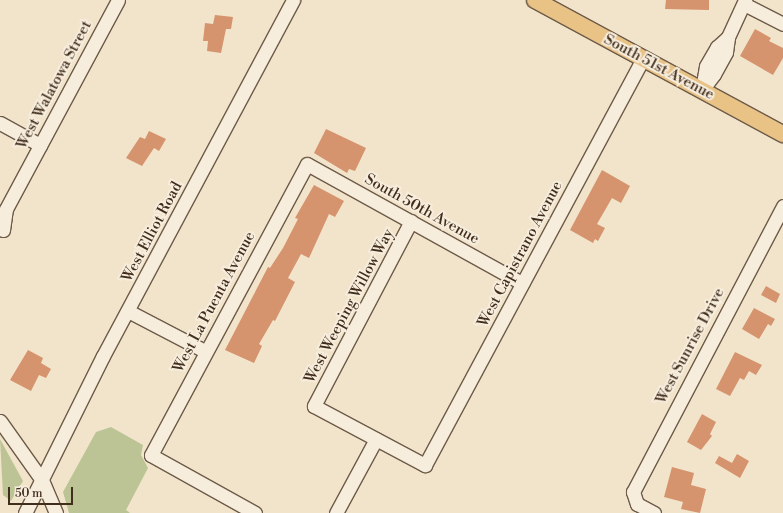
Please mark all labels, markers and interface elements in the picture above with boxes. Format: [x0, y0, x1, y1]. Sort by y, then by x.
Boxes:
street label: West Walatowa Street [13, 18, 95, 152]
street label: South 51st Avenue [601, 30, 717, 104]
street label: South 50th Avenue [362, 170, 482, 248]
street label: West Capistrano Avenue [474, 178, 566, 330]
street label: West Elliot Road [118, 179, 186, 285]
street label: West Weeping Willow Way [301, 226, 397, 386]
street label: West La Puenta Avenue [169, 228, 259, 376]
street label: West Sunrise Drive [652, 285, 728, 407]
scale bar [10, 479, 75, 505]
text: 50 m [15, 486, 43, 501]

